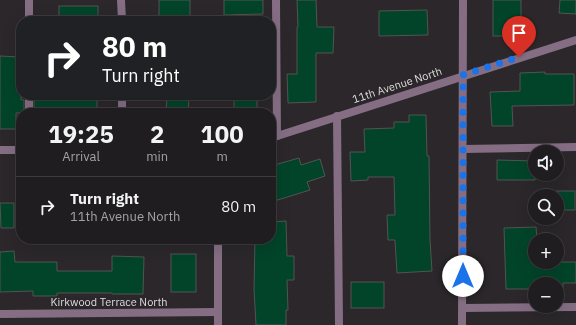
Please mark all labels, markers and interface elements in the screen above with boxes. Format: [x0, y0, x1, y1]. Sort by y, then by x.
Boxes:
pin [502, 16, 536, 57]
icon: arrive [508, 22, 530, 44]
text: 80 m [102, 28, 167, 65]
icon: right [36, 32, 88, 84]
text: Turn right [102, 64, 180, 87]
street label: 11th Avenue North [350, 64, 444, 106]
text: 19:25 [48, 118, 114, 150]
text: 2 [150, 118, 164, 150]
text: 100 [200, 118, 244, 150]
map controls [528, 145, 564, 313]
button: sound [528, 145, 564, 181]
text: Arrival [62, 148, 100, 165]
text: min [146, 148, 168, 165]
text: m [216, 148, 228, 165]
text: Turn right [70, 189, 139, 208]
button: search [528, 189, 564, 225]
icon: right [36, 196, 58, 218]
text: 80 m [221, 197, 256, 216]
text: 11th Avenue North [70, 208, 180, 225]
button: + [528, 233, 564, 269]
position arrow [442, 255, 484, 297]
button: − [528, 277, 564, 313]
street label: Kirkwood Terrace North [51, 295, 168, 309]

